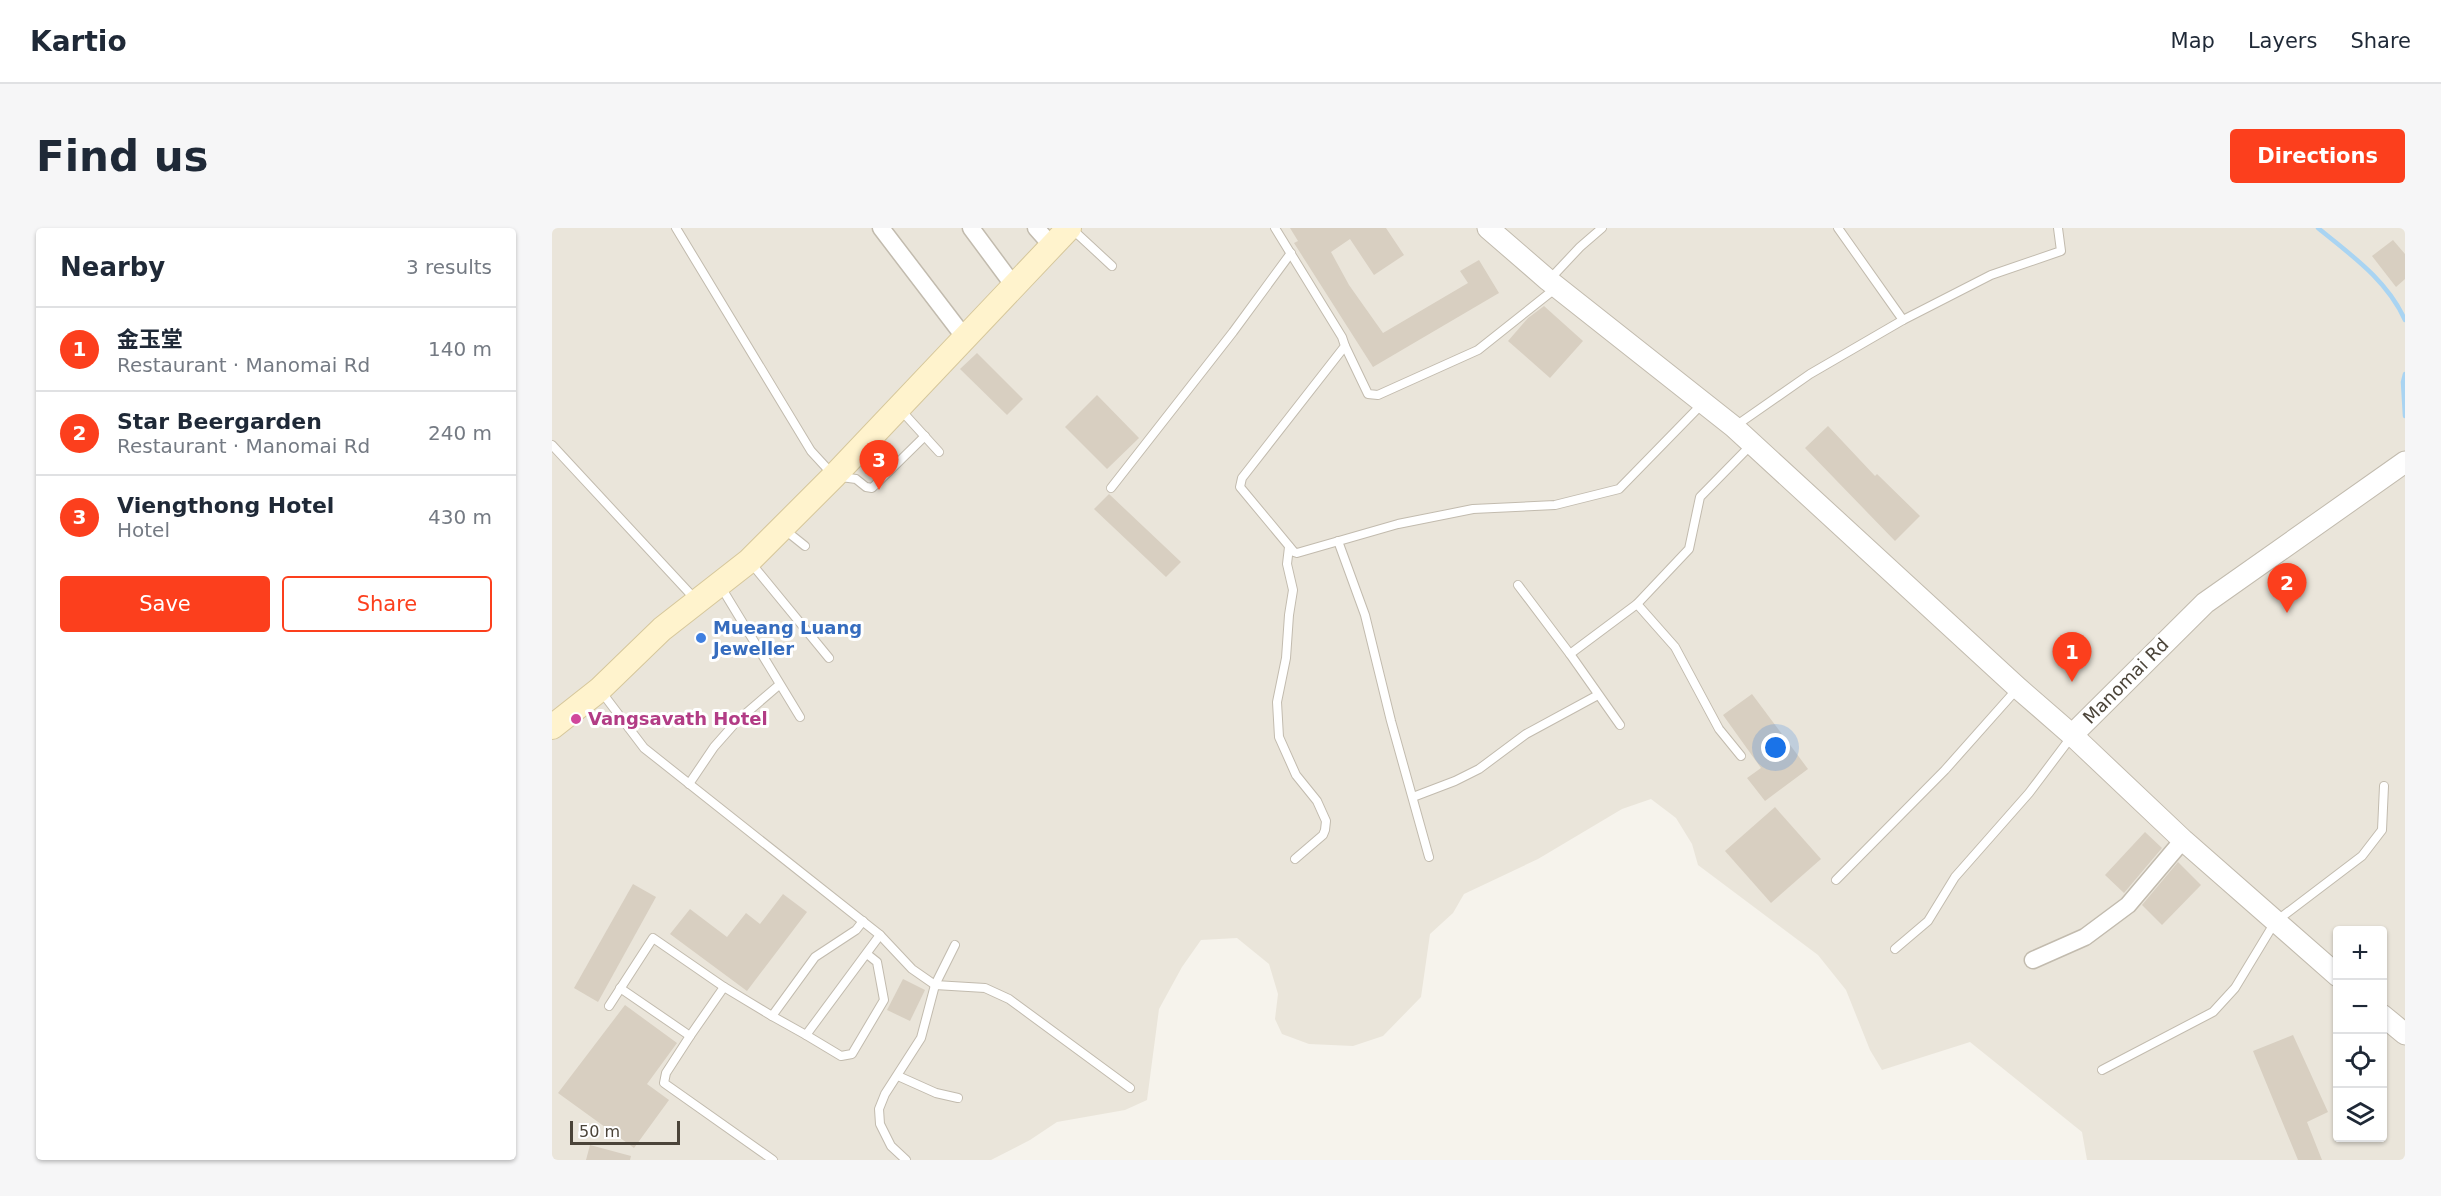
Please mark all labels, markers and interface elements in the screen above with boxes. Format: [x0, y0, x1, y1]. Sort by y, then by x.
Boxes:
text: Kartio [30, 25, 127, 58]
text: Map [2171, 29, 2215, 53]
text: Layers [2248, 29, 2317, 53]
text: Share [2350, 29, 2411, 53]
button: Directions [2230, 129, 2405, 183]
text: Find us [36, 132, 209, 181]
text: Nearby [60, 252, 165, 282]
text: 3 results [406, 255, 492, 279]
text: 金玉堂 [117, 327, 183, 352]
text: 1 [73, 337, 86, 361]
text: 140 m [428, 337, 492, 361]
text: Restaurant · Manomai Rd [117, 353, 370, 377]
text: Star Beergarden [117, 409, 322, 434]
text: 2 [73, 421, 86, 445]
text: 240 m [428, 421, 492, 445]
text: Restaurant · Manomai Rd [117, 434, 370, 458]
pin: 3 [860, 440, 898, 490]
text: Viengthong Hotel [117, 493, 334, 518]
text: 3 [73, 505, 86, 529]
text: 430 m [428, 505, 492, 529]
text: Hotel [117, 518, 170, 542]
pin: 2 [2268, 564, 2306, 613]
button: Save [60, 576, 270, 632]
button: Share [282, 576, 492, 632]
place label: Mueang Luang Jeweller [711, 617, 862, 659]
marker: Mueang Luang Jeweller [694, 631, 708, 645]
pin: 1 [2052, 632, 2092, 682]
street label: Manomai Rd [2079, 634, 2173, 728]
place label: Vangsavath Hotel [588, 708, 768, 729]
marker: Vangsavath Hotel [569, 712, 583, 726]
your location [1761, 733, 1790, 762]
map controls [2333, 926, 2387, 1142]
button: + [2333, 926, 2387, 980]
button: − [2333, 980, 2387, 1034]
button: locate [2333, 1034, 2387, 1088]
button: layers [2333, 1088, 2387, 1142]
scale bar [570, 1118, 680, 1146]
text: 50 m [579, 1122, 620, 1141]

